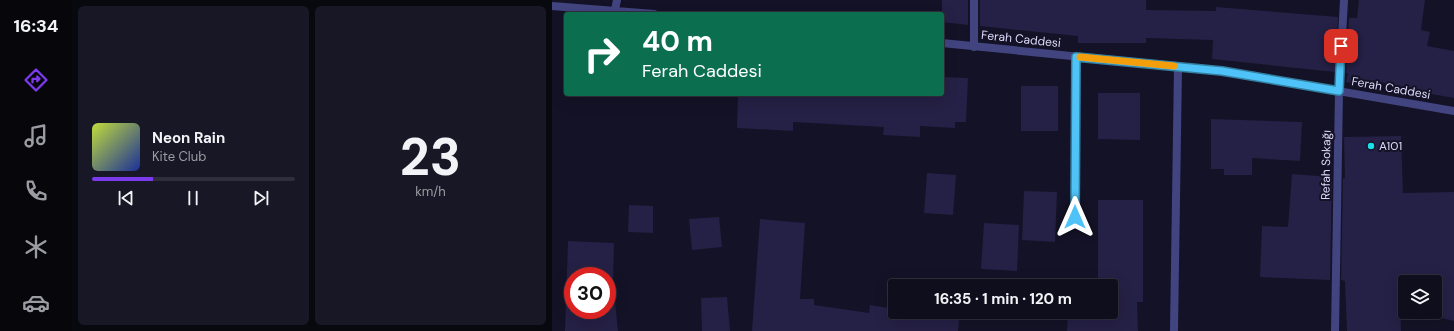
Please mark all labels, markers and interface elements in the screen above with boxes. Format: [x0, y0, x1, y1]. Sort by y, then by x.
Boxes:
text: 16:34 [13, 14, 59, 38]
text: 40 m [642, 23, 713, 60]
street label: Ferah Caddesi [980, 27, 1062, 51]
icon: right [576, 28, 628, 80]
pin [1324, 29, 1358, 63]
icon: arrive [1330, 35, 1352, 57]
text: Ferah Caddesi [642, 59, 762, 83]
icon: directions [22, 66, 50, 94]
street label: Ferah Caddesi [1350, 73, 1432, 103]
icon: music [22, 122, 50, 150]
text: 23 [400, 123, 461, 191]
text: Neon Rain [152, 128, 225, 148]
street label: Refah Sokağı [1317, 130, 1335, 200]
place label: A101 [1379, 138, 1402, 154]
marker: A101 [1366, 141, 1376, 151]
text: Kite Club [152, 148, 206, 165]
icon: phone [22, 177, 50, 205]
text: km/h [415, 183, 446, 200]
icon: previous [115, 187, 137, 209]
icon: pause [182, 187, 204, 209]
icon: next [250, 187, 272, 209]
position arrow [1054, 196, 1096, 238]
icon: climate [22, 233, 50, 261]
speed limit sign: 30 [564, 267, 616, 319]
map controls [1398, 275, 1442, 319]
button: layers [1398, 275, 1442, 319]
icon: car [22, 289, 50, 317]
text: 16:35 · 1 min · 120 m [934, 289, 1072, 309]

